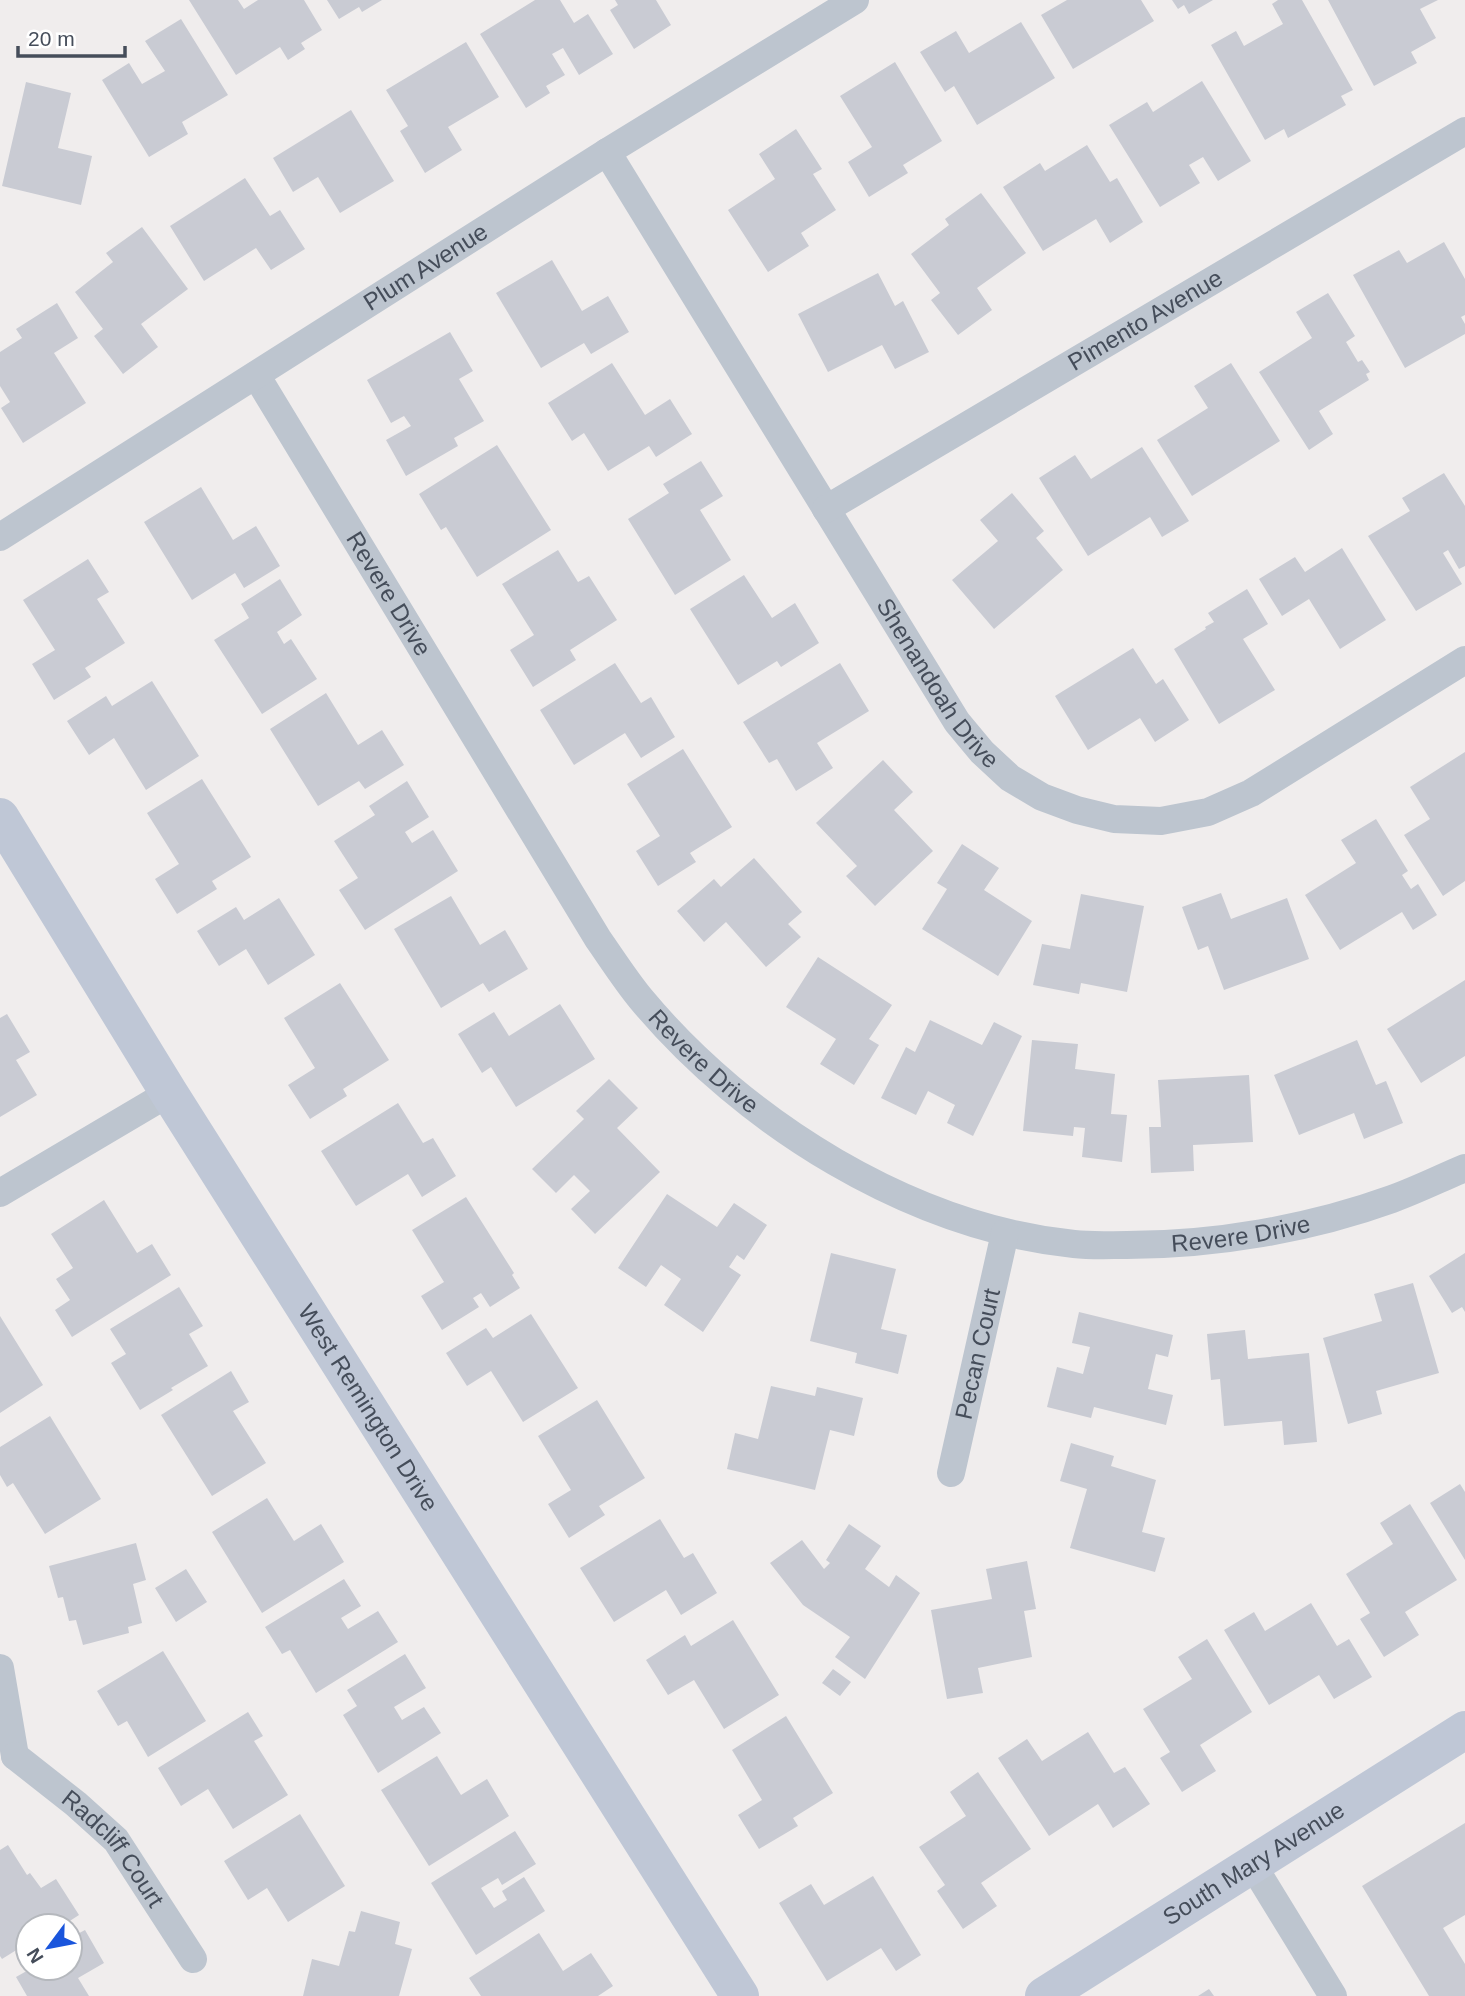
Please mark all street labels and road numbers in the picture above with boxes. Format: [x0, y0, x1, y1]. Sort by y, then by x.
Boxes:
street label: Plum Avenue [359, 217, 492, 316]
street label: Pimento Avenue [1063, 264, 1227, 376]
street label: Revere Drive [341, 527, 437, 661]
street label: Shenandoah Drive [871, 593, 1004, 773]
street label: Revere Drive [643, 1004, 764, 1119]
street label: Revere Drive [1170, 1210, 1313, 1257]
street label: Pecan Court [949, 1285, 1005, 1422]
street label: West Remington Drive [293, 1299, 444, 1516]
street label: Radcliff Court [57, 1784, 170, 1912]
street label: South Mary Avenue [1158, 1796, 1349, 1930]

